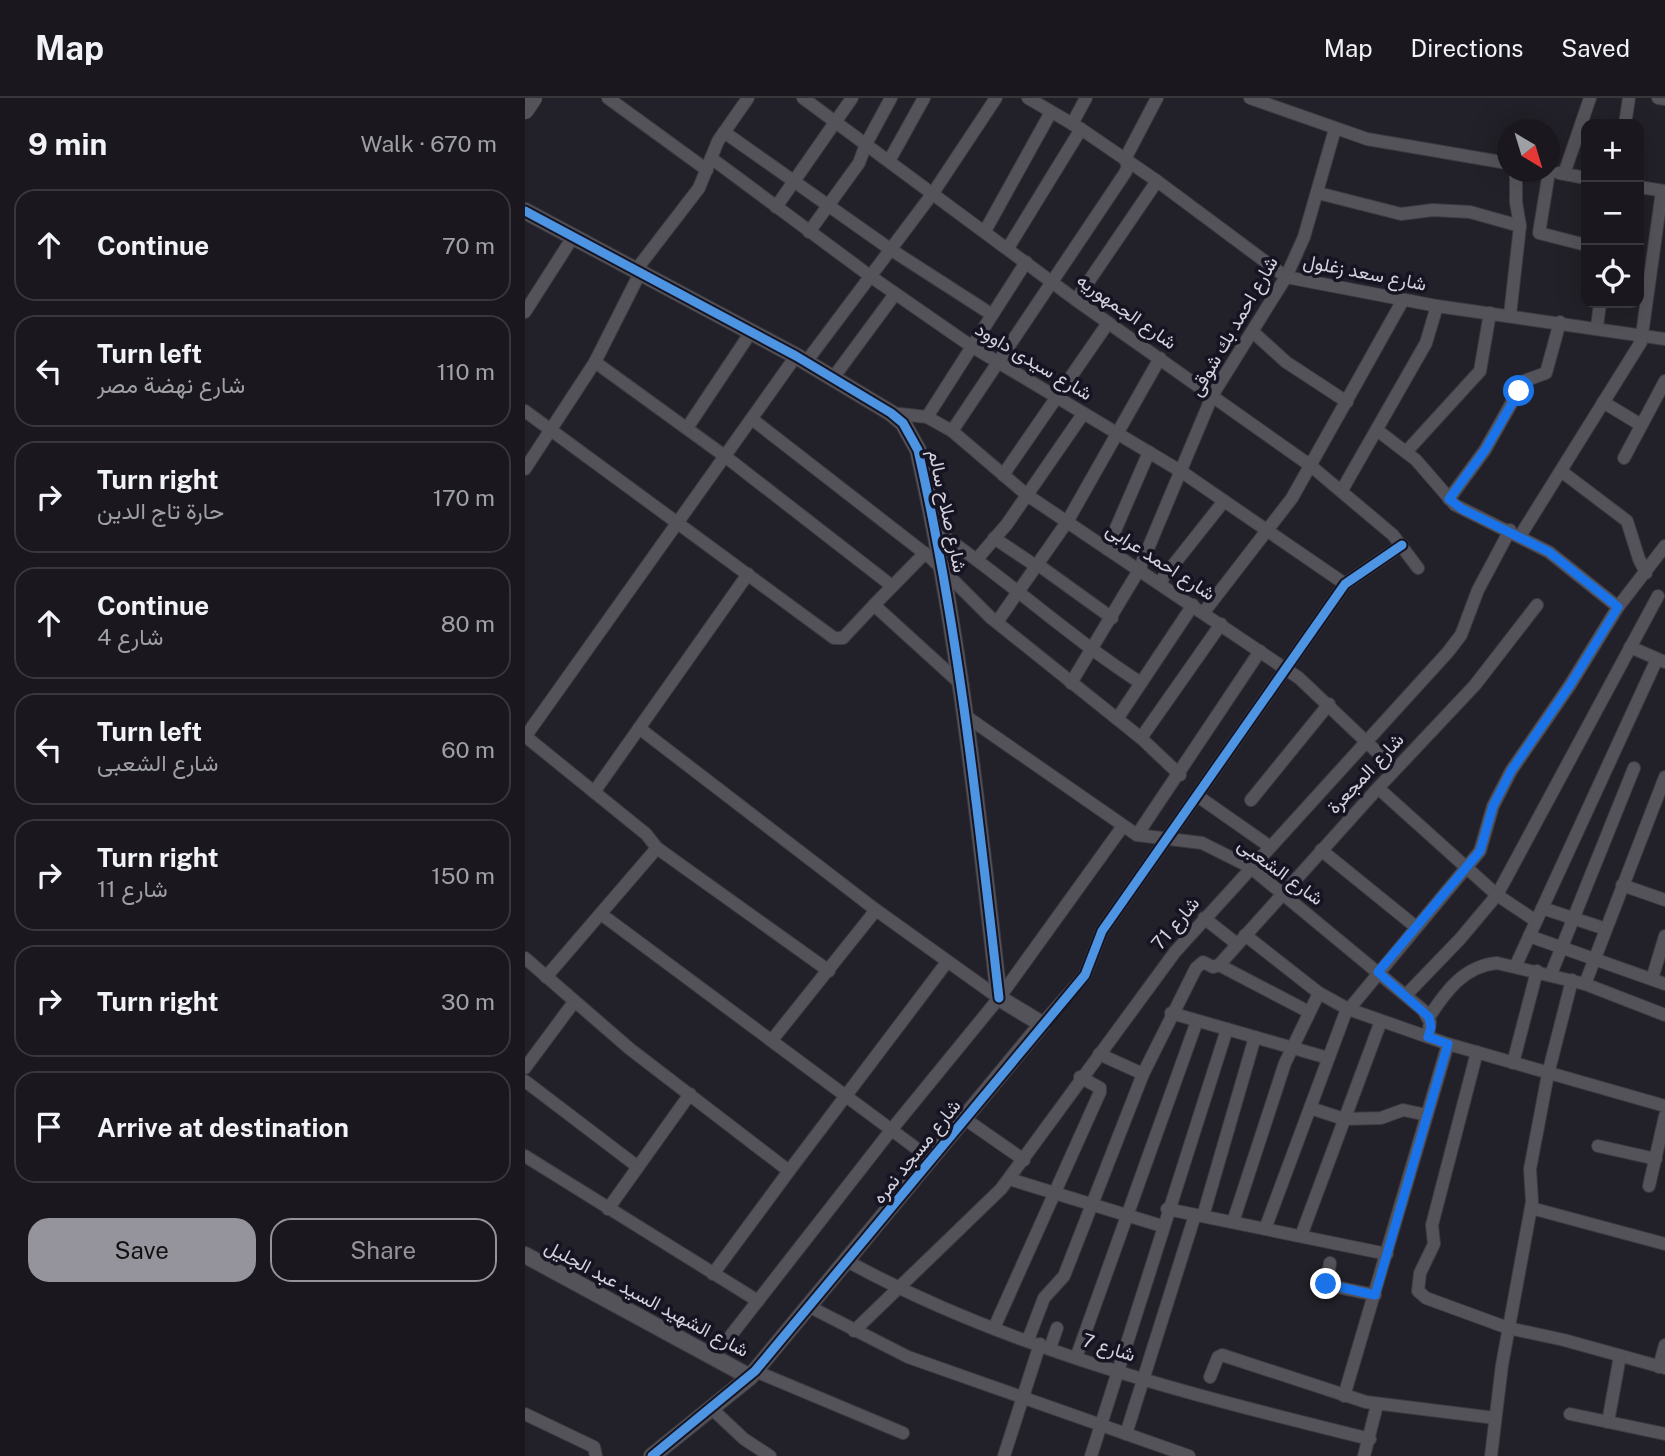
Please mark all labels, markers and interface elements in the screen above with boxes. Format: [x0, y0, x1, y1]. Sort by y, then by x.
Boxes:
text: Map [35, 29, 104, 67]
text: Map [1324, 34, 1373, 62]
text: Directions [1411, 34, 1523, 62]
text: Saved [1561, 34, 1630, 62]
north arrow [1497, 119, 1560, 182]
map controls [1581, 119, 1644, 308]
button: + [1581, 119, 1644, 182]
text: 9 min [28, 126, 107, 162]
text: Walk · 670 m [360, 130, 497, 157]
button: − [1581, 182, 1644, 245]
icon: ahead [30, 226, 68, 264]
text: Continue [97, 230, 209, 261]
text: 70 m [442, 232, 495, 259]
button: locate [1581, 245, 1644, 308]
street label: شارع سعد زغلول [1301, 249, 1428, 297]
street label: شارع احمد بك شوقى [1184, 252, 1284, 401]
street label: شارع الجمهوريه [1072, 269, 1181, 355]
street label: شارع سيدى داوود [971, 317, 1096, 406]
text: Turn left [97, 338, 202, 369]
icon: left [30, 352, 68, 390]
text: 110 m [437, 358, 495, 385]
text: شارع نهضة مصر [97, 371, 245, 398]
route start [1503, 375, 1534, 406]
street label: شارع صلاح سالم [922, 448, 972, 575]
text: Turn right [97, 464, 219, 495]
icon: right [30, 478, 68, 516]
text: 170 m [433, 484, 495, 511]
text: حارة تاج الدين [97, 497, 224, 524]
street label: شارع احمد عرابى [1101, 518, 1220, 606]
text: Continue [97, 590, 209, 621]
icon: ahead [30, 604, 68, 642]
text: 80 m [441, 610, 495, 637]
text: شارع 4 [97, 623, 163, 650]
text: Turn left [97, 716, 202, 747]
street label: شارع المجعرة [1322, 728, 1409, 819]
icon: left [30, 730, 68, 768]
text: 60 m [441, 736, 495, 763]
text: شارع الشعبى [97, 749, 218, 776]
street label: شارع الشعبى [1233, 833, 1328, 911]
text: Turn right [97, 842, 219, 873]
icon: right [30, 856, 68, 894]
text: 150 m [431, 862, 495, 889]
text: شارع 11 [97, 875, 168, 902]
street label: شارع 71 [1147, 892, 1205, 955]
icon: right [30, 982, 68, 1020]
text: Turn right [97, 986, 219, 1017]
text: 30 m [441, 988, 495, 1015]
street label: شارع مسجد نمره [867, 1094, 966, 1209]
icon: arrive [30, 1108, 68, 1146]
text: Arrive at destination [97, 1112, 349, 1143]
button: Save [28, 1218, 256, 1282]
button: Share [270, 1218, 497, 1282]
street label: شارع الشهيد السيد عبد الجليل [540, 1235, 753, 1363]
route end [1310, 1268, 1341, 1299]
street label: شارع 7 [1079, 1329, 1138, 1367]

